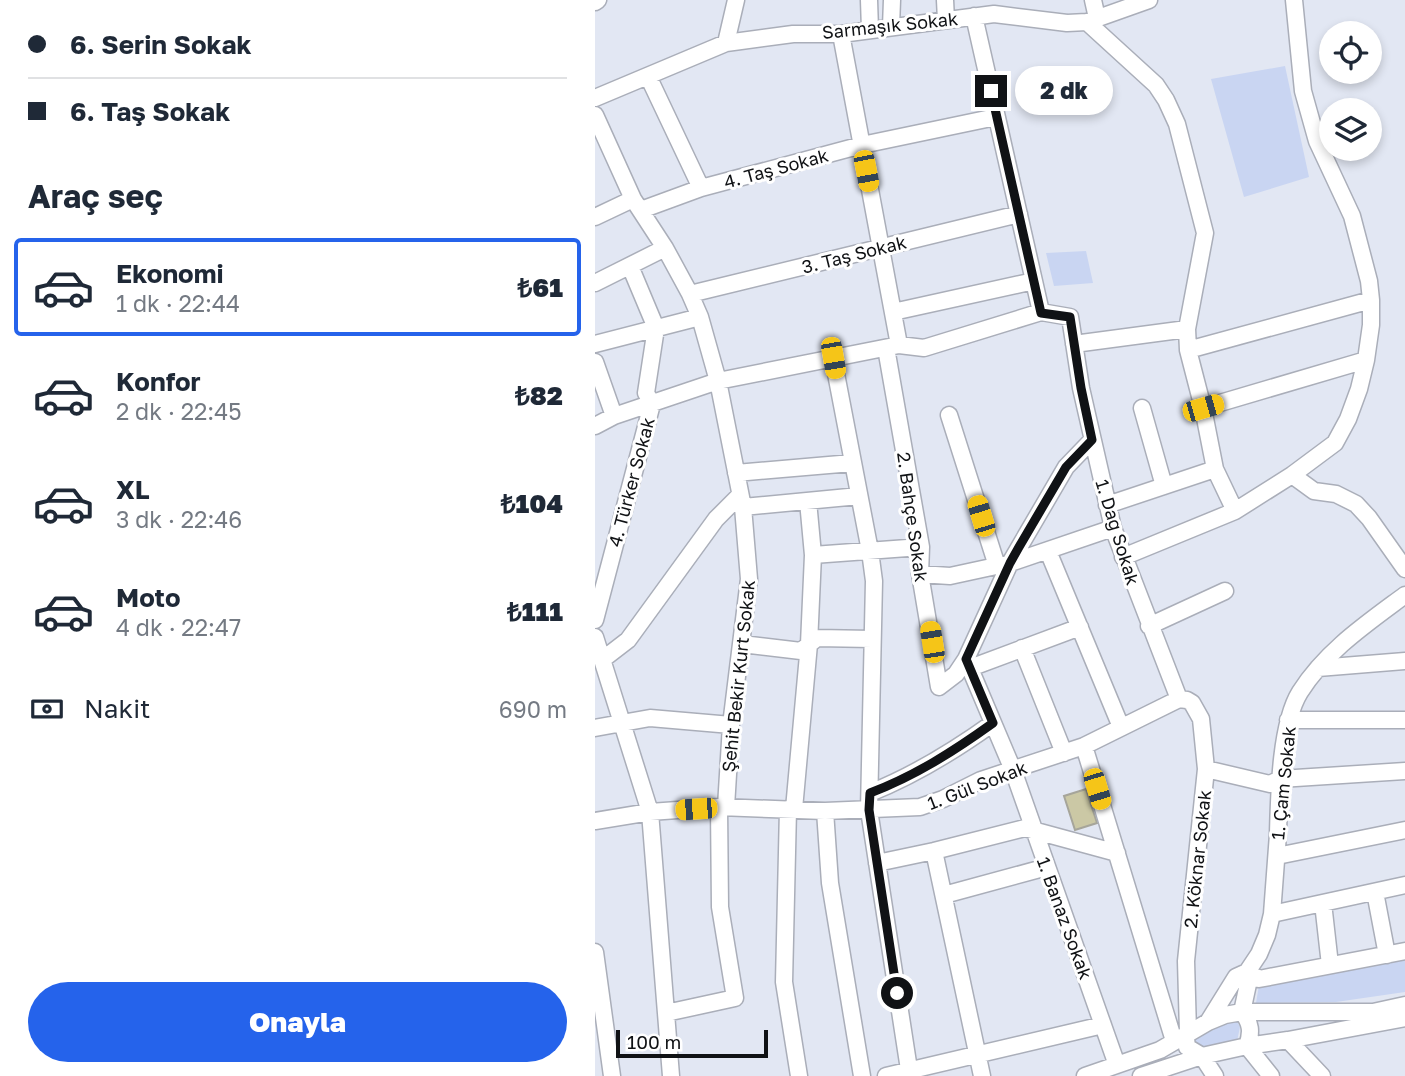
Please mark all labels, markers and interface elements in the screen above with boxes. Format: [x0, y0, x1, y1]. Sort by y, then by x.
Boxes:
street label: Sarmaşık Sokak [821, 7, 959, 43]
map controls [1319, 21, 1382, 161]
button: locate [1319, 21, 1382, 84]
text: 6. Serin Sokak [70, 29, 252, 60]
callout: 2 dk [1015, 66, 1113, 116]
route end [975, 75, 1007, 107]
text: 2 dk [1040, 76, 1088, 104]
text: 6. Taş Sokak [70, 96, 230, 127]
button: layers [1319, 98, 1382, 161]
street label: 4. Taş Sokak [721, 143, 831, 193]
car [852, 148, 881, 194]
text: Araç seç [28, 177, 163, 215]
street label: 3. Taş Sokak [800, 230, 908, 278]
icon: car [32, 256, 95, 319]
text: Ekonomi [116, 258, 224, 289]
text: ₺61 [517, 272, 563, 303]
text: 1 dk · 22:44 [116, 289, 240, 317]
car [820, 335, 847, 381]
icon: car [32, 364, 95, 427]
text: Konfor [116, 366, 201, 397]
text: ₺82 [515, 380, 563, 411]
car [1180, 392, 1227, 424]
text: 2 dk · 22:45 [116, 397, 242, 425]
street label: 4. Türker Sokak [603, 415, 659, 549]
street label: 2. Bahçe Sokak [893, 451, 933, 583]
icon: car [32, 472, 95, 535]
text: XL [116, 474, 150, 505]
street label: 1. Dağ Sokak [1091, 476, 1145, 588]
text: ₺104 [501, 488, 563, 519]
car [965, 493, 998, 539]
text: 3 dk · 22:46 [116, 505, 242, 533]
street label: Şehit Bekir Kurt Sokak [717, 579, 759, 773]
icon: car [32, 580, 95, 643]
text: Moto [116, 582, 181, 613]
text: ₺111 [507, 596, 563, 627]
text: 4 dk · 22:47 [116, 613, 241, 641]
car [919, 620, 946, 664]
icon: cash [28, 690, 66, 728]
text: Nakit [84, 693, 151, 724]
text: 690 m [499, 695, 567, 723]
street label: 1. Çam Sokak [1266, 725, 1300, 841]
street label: 1. Gül Sokak [924, 756, 1030, 814]
car [1081, 766, 1114, 812]
street label: 2. Köknar Sokak [1179, 789, 1215, 929]
car [675, 797, 718, 821]
street label: 1. Banaz Sokak [1033, 854, 1097, 982]
route start [881, 977, 913, 1009]
button: Onayla [28, 982, 567, 1062]
scale bar [616, 1027, 768, 1059]
text: 100 m [627, 1030, 681, 1053]

